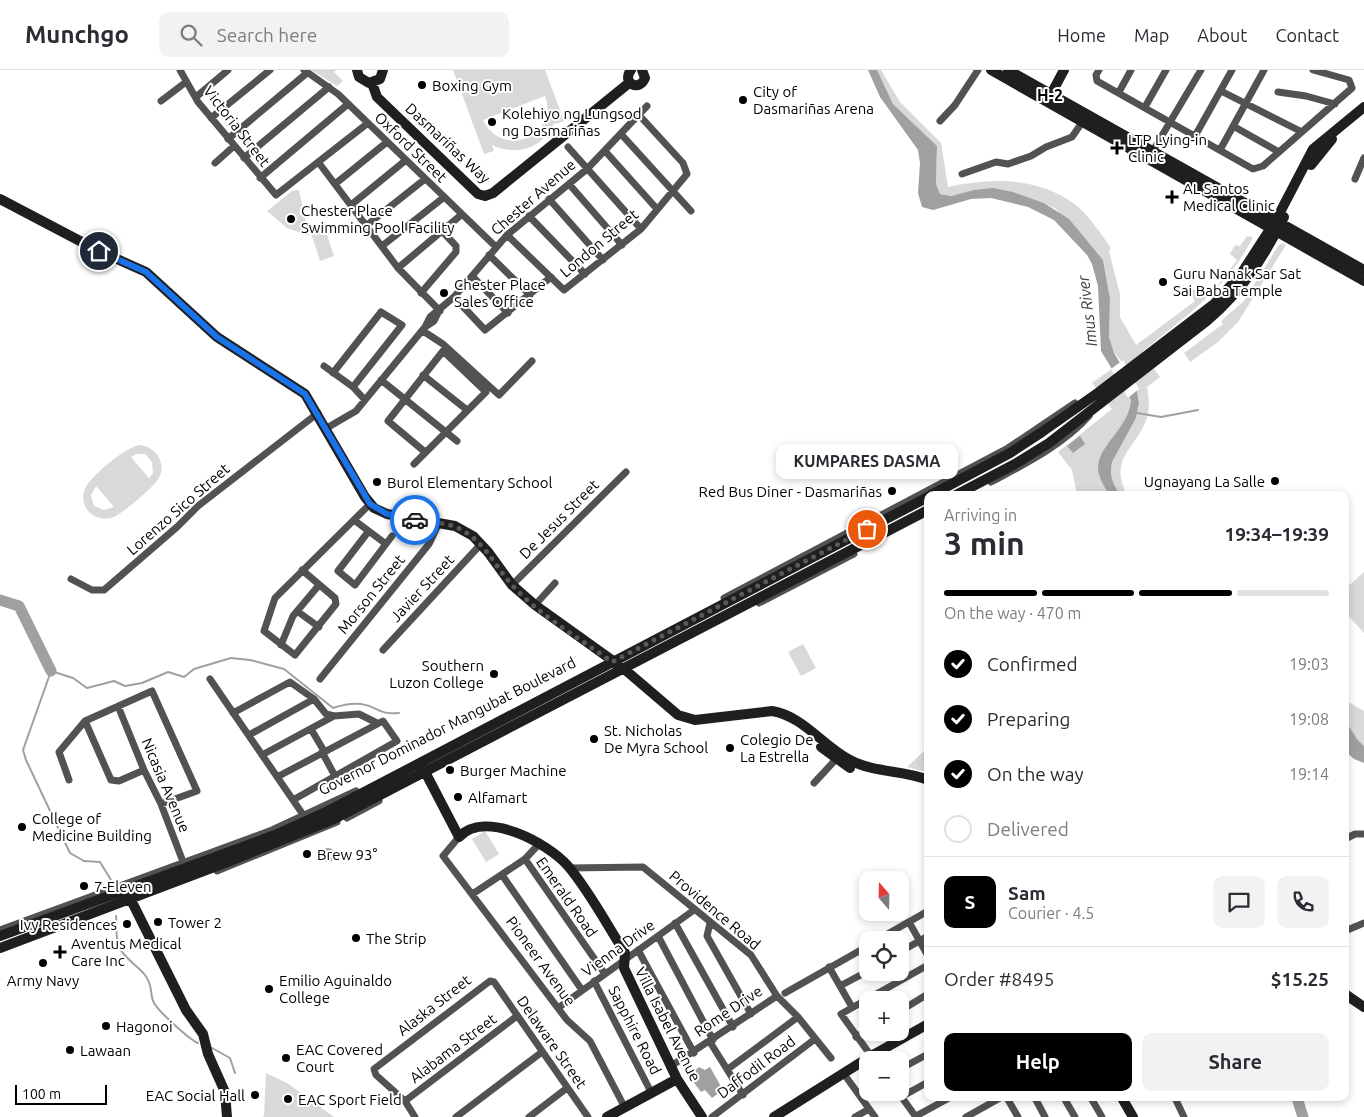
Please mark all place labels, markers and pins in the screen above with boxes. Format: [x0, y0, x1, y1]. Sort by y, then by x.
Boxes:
place label: Boxing Gym [432, 77, 512, 94]
marker: Boxing Gym [416, 79, 428, 91]
place label: City of Dasmariñas Arena [753, 83, 874, 117]
marker: City of Dasmariñas Arena [737, 94, 749, 106]
place label: Kolehiyo ng Lungsod ng Dasmariñas [502, 105, 642, 139]
marker: Kolehiyo ng Lungsod ng Dasmariñas [486, 116, 498, 128]
place label: LTP Lying-in Clinic [1128, 131, 1207, 165]
marker: LTP Lying-in Clinic [1110, 141, 1124, 155]
place label: AL Santos Medical Clinic [1183, 180, 1275, 214]
marker: AL Santos Medical Clinic [1165, 190, 1179, 204]
place label: Chester Place Swimming Pool Facility [301, 202, 454, 236]
marker: Chester Place Swimming Pool Facility [285, 213, 297, 225]
pin [78, 230, 120, 272]
place label: Guru Nanak Sar Sat Sai Baba Temple [1173, 265, 1301, 299]
place label: Chester Place Sales Office [454, 276, 546, 310]
marker: Guru Nanak Sar Sat Sai Baba Temple [1157, 276, 1169, 288]
marker: Chester Place Sales Office [438, 287, 450, 299]
callout: KUMPARES DASMA [776, 444, 958, 479]
place label: Ugnayang La Salle [1144, 473, 1265, 490]
place label: Burol Elementary School [387, 474, 553, 491]
marker: Ugnayang La Salle [1269, 475, 1281, 487]
marker: Burol Elementary School [371, 476, 383, 488]
place label: Red Bus Diner - Dasmariñas [699, 483, 882, 500]
marker: Red Bus Diner - Dasmariñas [886, 485, 898, 497]
pin [846, 508, 888, 550]
place label: Southern Luzon College [389, 657, 484, 691]
marker: Southern Luzon College [488, 668, 500, 680]
place label: St. Nicholas De Myra School [604, 722, 708, 756]
place label: Colegio De La Estrella [740, 731, 814, 765]
marker: St. Nicholas De Myra School [588, 733, 600, 745]
marker: Colegio De La Estrella [724, 742, 736, 754]
place label: Burger Machine [460, 762, 567, 779]
marker: Burger Machine [444, 764, 456, 776]
place label: Alfamart [468, 789, 527, 806]
marker: Alfamart [452, 791, 464, 803]
place label: College of Medicine Building [32, 810, 152, 844]
marker: College of Medicine Building [16, 821, 28, 833]
place label: Brew 93° [317, 846, 377, 863]
marker: Brew 93° [301, 848, 313, 860]
place label: 7-Eleven [94, 878, 152, 895]
marker: 7-Eleven [78, 880, 90, 892]
place label: Tower 2 [168, 914, 222, 931]
place label: Ivy Residences [20, 916, 117, 933]
marker: Tower 2 [152, 916, 164, 928]
marker: Ivy Residences [121, 918, 133, 930]
place label: The Strip [366, 930, 426, 947]
marker: The Strip [350, 932, 362, 944]
place label: Aventus Medical Care Inc [71, 935, 181, 969]
marker: Aventus Medical Care Inc [53, 945, 67, 959]
marker: Army Navy [37, 957, 49, 969]
place label: Army Navy [7, 972, 79, 989]
place label: Emilio Aguinaldo College [279, 972, 392, 1006]
marker: Emilio Aguinaldo College [263, 983, 275, 995]
place label: Hagonoi [116, 1018, 173, 1035]
marker: Hagonoi [100, 1020, 112, 1032]
place label: EAC Covered Court [296, 1041, 383, 1075]
place label: Lawaan [80, 1042, 131, 1059]
marker: Lawaan [64, 1044, 76, 1056]
marker: EAC Covered Court [280, 1052, 292, 1064]
place label: EAC Social Hall [146, 1087, 245, 1104]
marker: EAC Social Hall [249, 1089, 261, 1101]
place label: EAC Sport Field [298, 1091, 402, 1108]
marker: EAC Sport Field [282, 1093, 294, 1105]

